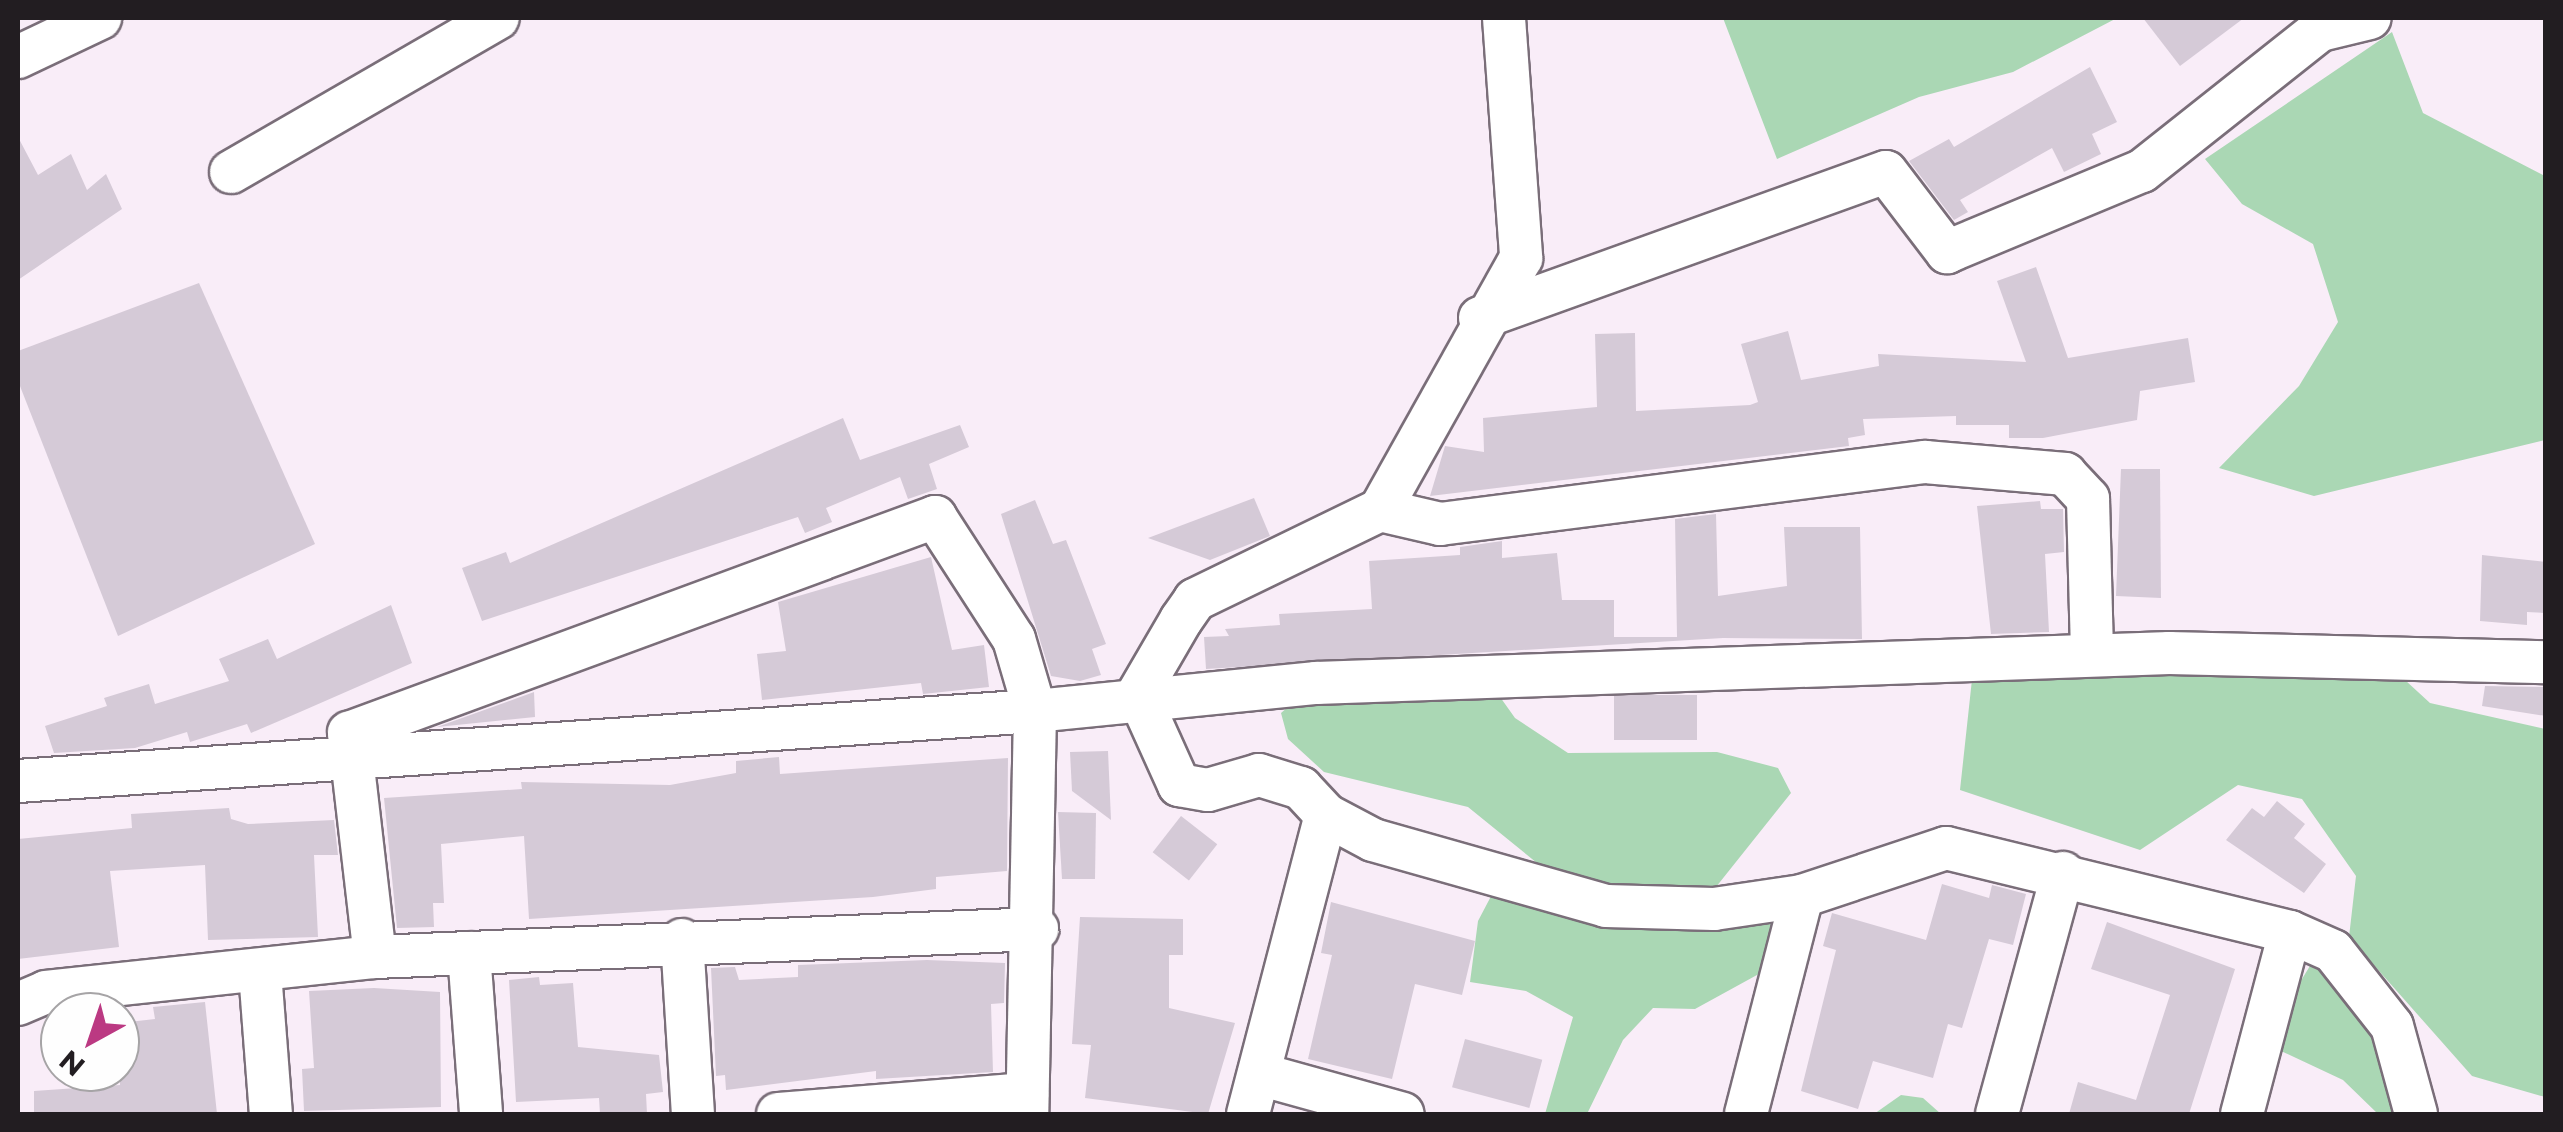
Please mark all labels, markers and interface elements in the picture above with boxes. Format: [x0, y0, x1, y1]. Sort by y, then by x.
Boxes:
north arrow [40, 992, 140, 1092]
text: N [52, 1043, 92, 1084]

